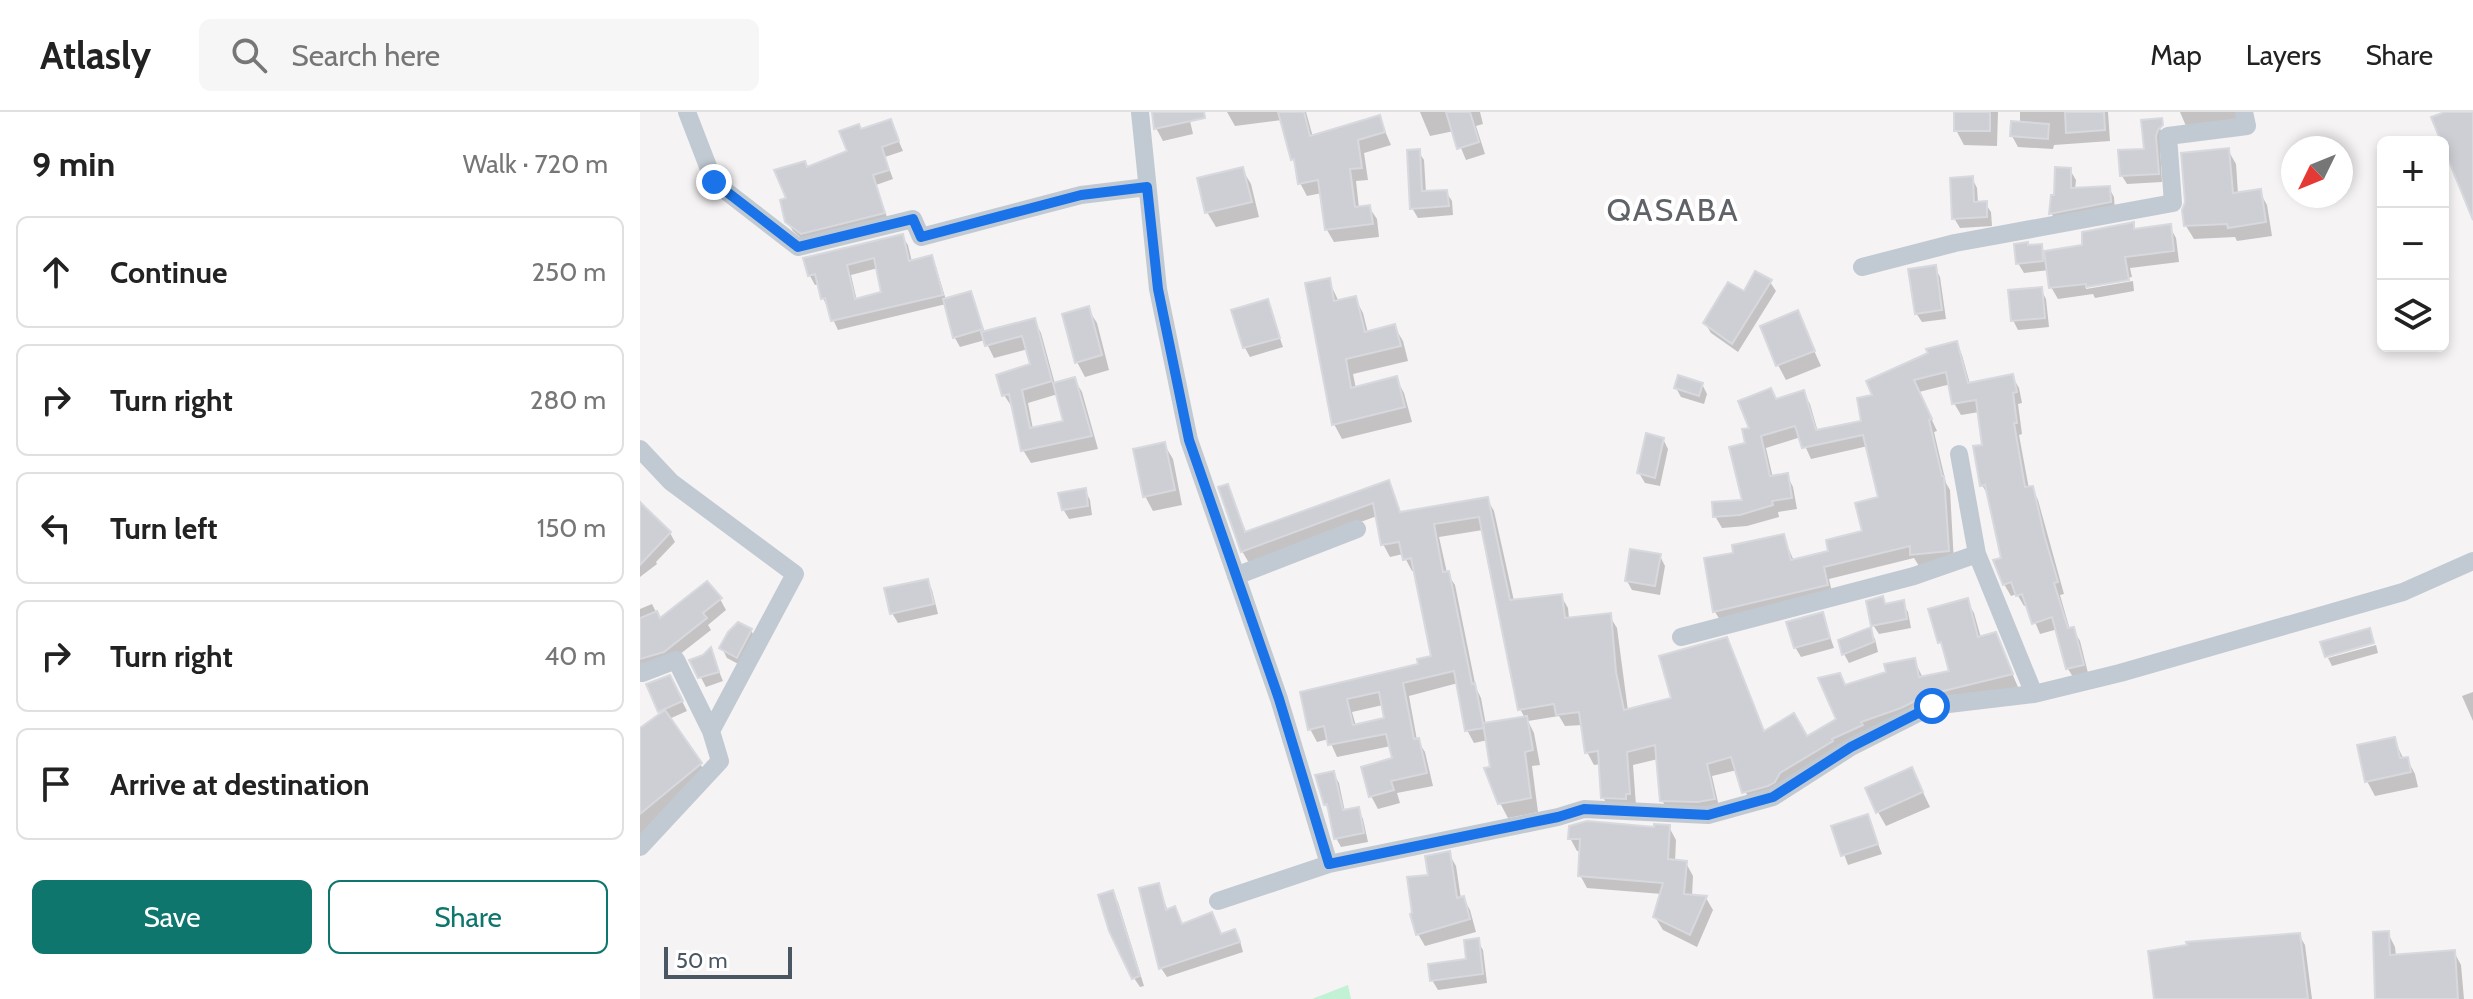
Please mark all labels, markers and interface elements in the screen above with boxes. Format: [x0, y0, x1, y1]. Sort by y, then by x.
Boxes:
search box [199, 19, 759, 91]
text: Atlasly [40, 32, 151, 79]
icon: search [227, 33, 271, 77]
text: Search here [291, 37, 440, 74]
text: Map [2150, 38, 2202, 72]
text: Layers [2246, 38, 2321, 72]
text: Share [2365, 38, 2433, 72]
north arrow [2281, 136, 2353, 208]
map controls [2377, 136, 2449, 352]
button: + [2377, 136, 2449, 208]
text: 9 min [32, 143, 115, 185]
text: Walk · 720 m [463, 148, 608, 180]
route end [696, 164, 732, 200]
district label: QASABA [1606, 190, 1740, 229]
button: − [2377, 208, 2449, 280]
icon: ahead [34, 250, 78, 294]
text: Continue [110, 254, 227, 291]
text: 250 m [532, 256, 606, 288]
button: layers [2377, 280, 2449, 352]
icon: right [34, 378, 78, 422]
text: Turn right [110, 382, 233, 419]
text: 280 m [530, 384, 606, 416]
icon: left [34, 506, 78, 550]
text: Turn left [110, 510, 218, 547]
text: 150 m [537, 512, 606, 544]
icon: right [34, 634, 78, 678]
text: Turn right [110, 638, 233, 675]
text: 40 m [544, 640, 606, 672]
route start [1914, 688, 1950, 724]
icon: arrive [34, 762, 78, 806]
text: Arrive at destination [110, 766, 370, 803]
button: Save [32, 880, 312, 954]
button: Share [328, 880, 608, 954]
scale bar [664, 943, 792, 979]
text: 50 m [676, 947, 728, 974]

